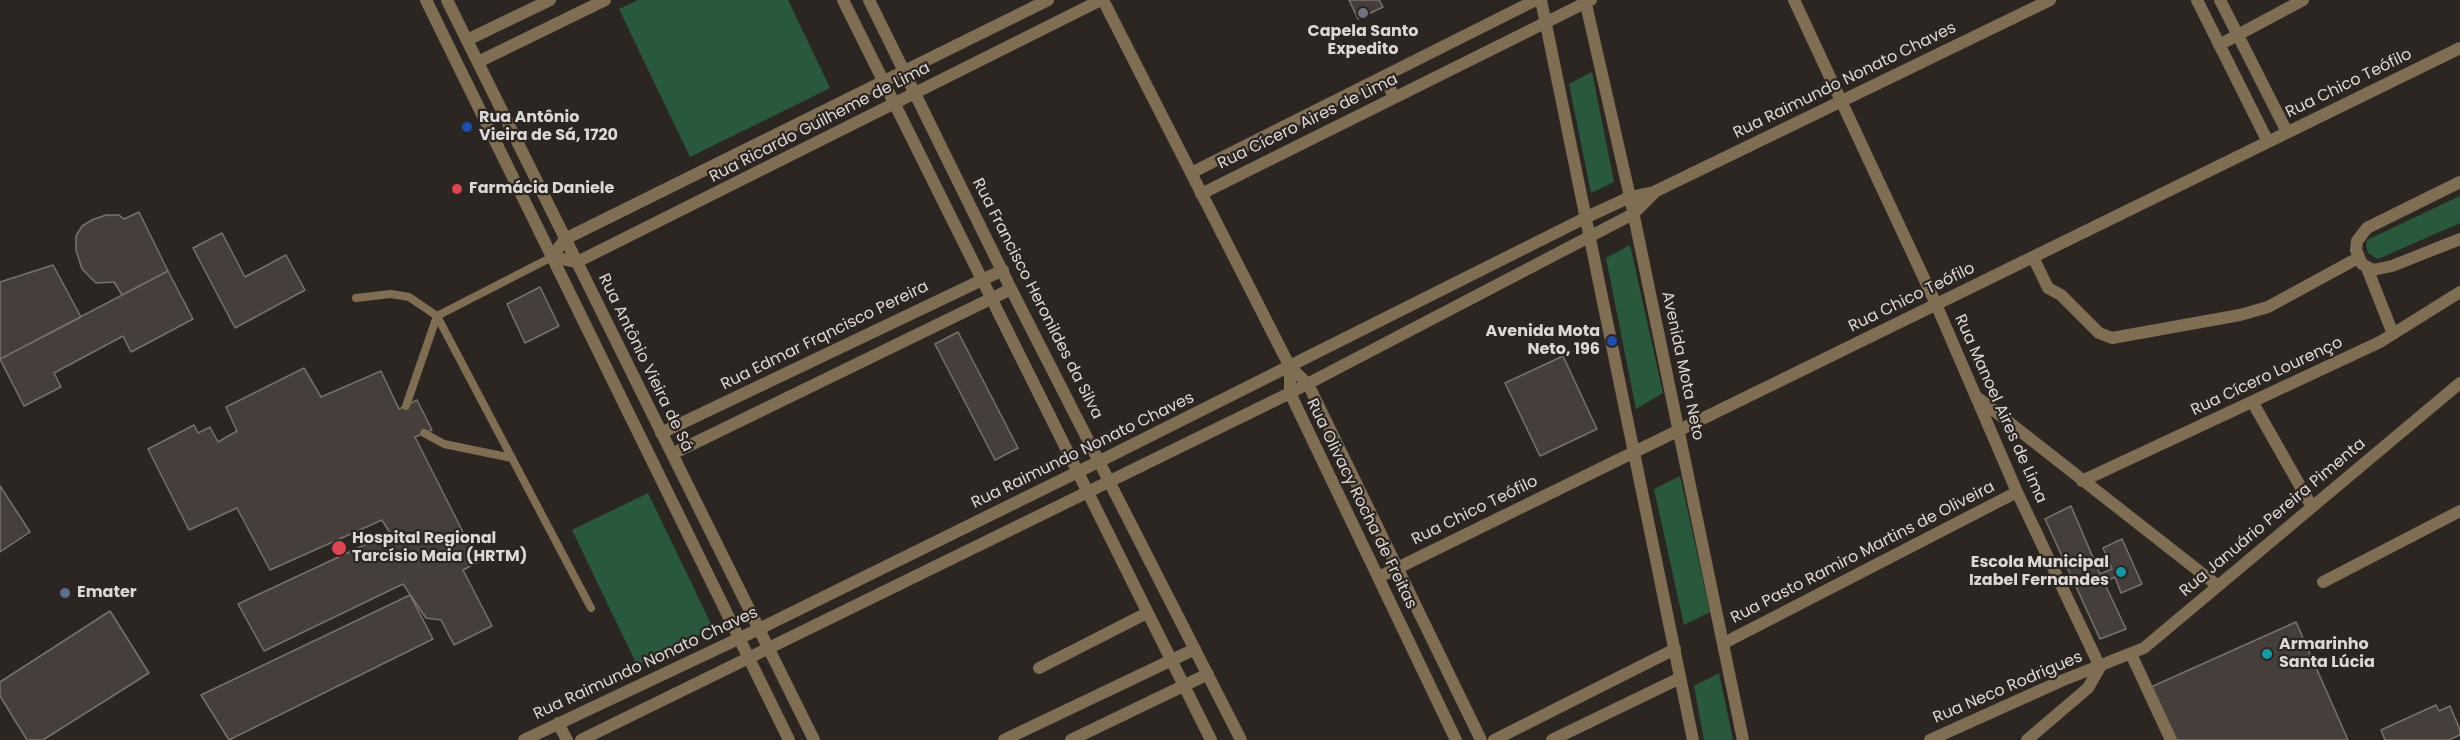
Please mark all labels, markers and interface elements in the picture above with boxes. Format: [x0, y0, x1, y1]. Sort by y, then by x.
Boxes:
marker: Capela Santo Expedito [1356, 6, 1370, 20]
street label: Rua Raimundo Nonato Chaves [1731, 19, 1959, 143]
place label: Capela Santo Expedito [1308, 22, 1418, 60]
street label: Rua Chico Teófilo [2283, 45, 2415, 123]
street label: Rua Ricardo Guilheme de Lima [706, 59, 934, 187]
street label: Rua Cícero Aires de Lima [1215, 70, 1401, 174]
place label: Rua Antônio Vieira de Sá, 1720 [479, 108, 618, 146]
marker: Rua Antônio Vieira de Sá, 1720 [460, 120, 474, 134]
street label: Rua Francisco Heronildes da Silva [968, 175, 1106, 423]
place label: Farmácia Daniele [469, 179, 614, 199]
marker: Farmácia Daniele [450, 182, 464, 196]
street label: Rua Chico Teófilo [1846, 259, 1978, 337]
street label: Rua Antônio Vieira de Sá [593, 271, 697, 455]
street label: Rua Edmar Frqncisco Pereira [718, 277, 932, 395]
street label: Avenida Mota Neto [1657, 290, 1707, 442]
street label: Rua Manoel Aires de Lima [1950, 312, 2050, 506]
place label: Avenida Mota Neto, 196 [1485, 322, 1600, 360]
street label: Rua Cícero Lourenço [2188, 333, 2346, 421]
marker: Avenida Mota Neto, 196 [1605, 334, 1619, 348]
street label: Rua Raimundo Nonato Chaves [969, 389, 1197, 513]
street label: Rua Olivacy Rocha de Freitas [1302, 396, 1420, 612]
street label: Rua Januário Pereira Pimenta [2176, 435, 2370, 601]
street label: Rua Chico Teófilo [1409, 472, 1541, 550]
street label: Rua Pasto Ramiro Martins de Oliveira [1728, 478, 1998, 628]
place label: Hospital Regional Tarcísio Maia (HRTM) [352, 529, 527, 567]
marker: Hospital Regional Tarcísio Maia (HRTM) [330, 539, 348, 557]
place label: Escola Municipal Izabel Fernandes [1969, 553, 2109, 591]
marker: Escola Municipal Izabel Fernandes [2114, 565, 2128, 579]
place label: Emater [77, 583, 137, 603]
marker: Emater [58, 586, 72, 600]
street label: Rua Raimundo Nonato Chaves [531, 603, 761, 725]
place label: Armarinho Santa Lúcia [2279, 635, 2375, 673]
marker: Armarinho Santa Lúcia [2260, 647, 2274, 661]
street label: Rua Neco Rodrigues [1930, 648, 2086, 728]

